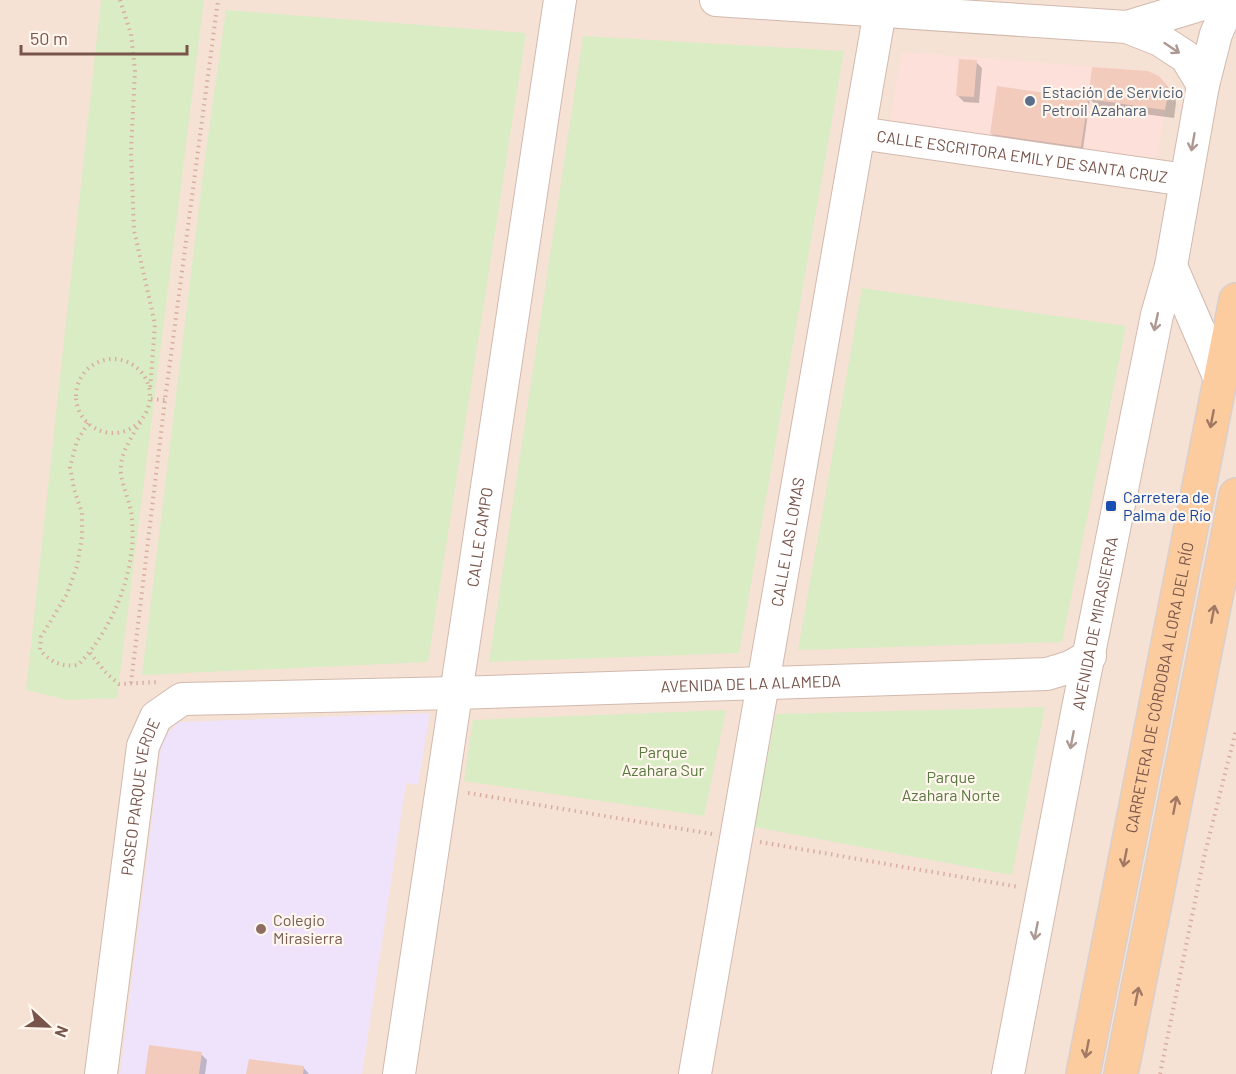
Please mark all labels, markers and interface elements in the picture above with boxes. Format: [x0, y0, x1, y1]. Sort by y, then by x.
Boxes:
scale bar [21, 18, 188, 56]
text: 50 m [30, 27, 68, 49]
one-way arrow [1163, 42, 1179, 54]
place label: Estación de Servicio Petroil Azahara [1042, 82, 1184, 119]
marker: Estación de Servicio Petroil Azahara [1023, 94, 1037, 108]
street label: CALLE ESCRITORA EMILY DE SANTA CRUZ [876, 126, 1169, 186]
one-way arrow [1187, 132, 1198, 152]
one-way arrow [1150, 312, 1161, 331]
one-way arrow [1206, 409, 1217, 429]
street label: CALLE LAS LOMAS [767, 476, 808, 608]
street label: CALLE CAMPO [462, 486, 496, 588]
place label: Carretera de Palma de Río [1123, 487, 1211, 524]
marker: Carretera de Palma de Río [1104, 499, 1118, 513]
street label: AVENIDA DE MIRASIERRA [1068, 535, 1121, 712]
street label: CARRETERA DE CÓRDOBA A LORA DEL RÍO [1121, 540, 1197, 835]
one-way arrow [1208, 604, 1219, 624]
street label: AVENIDA DE LA ALAMEDA [660, 671, 841, 695]
street label: PASEO PARQUE VERDE [116, 715, 163, 877]
one-way arrow [1066, 729, 1077, 749]
park label: Parque Azahara Sur [622, 742, 705, 779]
park label: Parque Azahara Norte [902, 767, 1000, 804]
one-way arrow [1170, 796, 1181, 815]
one-way arrow [1119, 848, 1131, 867]
place label: Colegio Mirasierra [273, 910, 343, 947]
one-way arrow [1030, 921, 1041, 941]
marker: Colegio Mirasierra [254, 922, 268, 936]
one-way arrow [1132, 987, 1143, 1006]
north arrow [18, 996, 78, 1056]
text: N [52, 1023, 73, 1040]
one-way arrow [1081, 1040, 1093, 1059]

